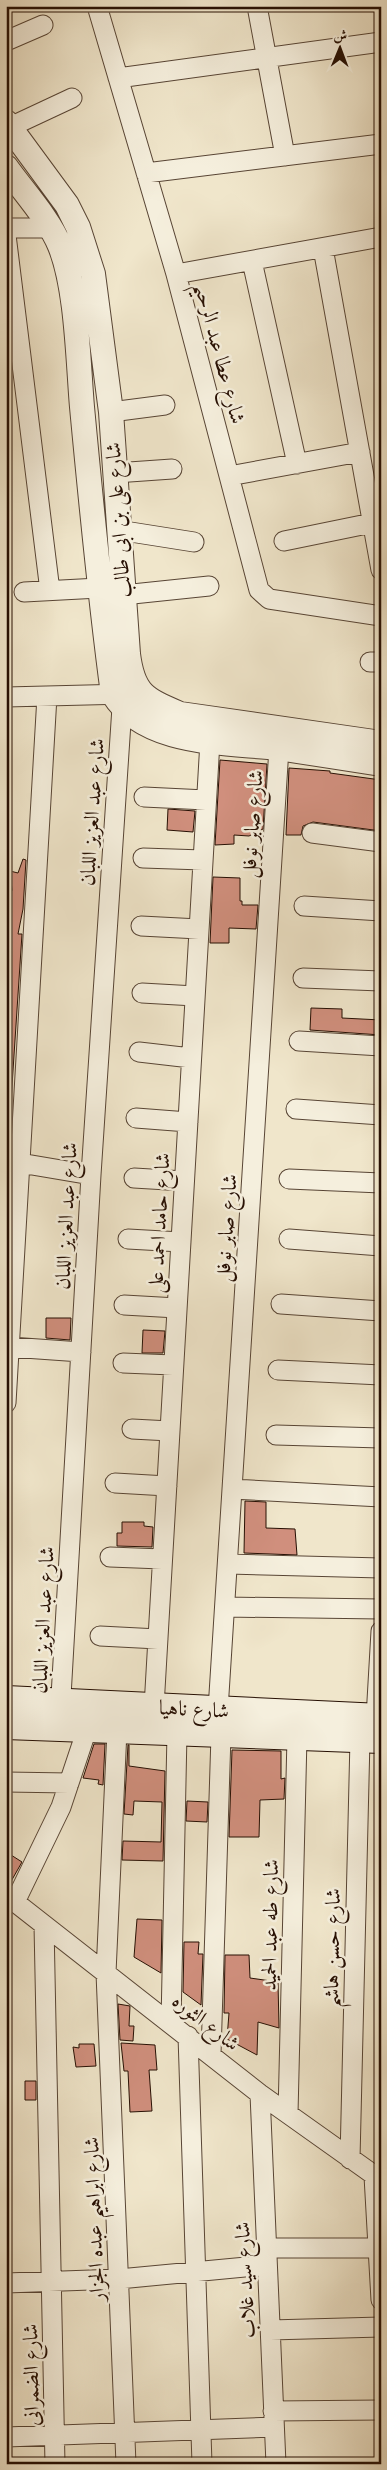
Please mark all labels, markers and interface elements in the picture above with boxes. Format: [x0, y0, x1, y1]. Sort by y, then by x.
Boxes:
north arrow [314, 22, 364, 72]
text: ش [333, 26, 347, 45]
street label: شارع عطا عبد الرحيم [181, 279, 252, 429]
street label: شارع على بن ابى طالب [99, 441, 141, 599]
street label: شارع عبد العزيز اللبان [73, 737, 115, 887]
street label: شارع صابر نوفل [234, 769, 274, 879]
street label: شارع عبد العزيز اللبان [48, 1142, 88, 1291]
street label: شارع حامد احمد على [141, 1152, 181, 1294]
street label: شارع صابر نوفل [208, 1173, 248, 1283]
street label: شارع عبد العزيز اللبان [25, 1546, 65, 1695]
street label: شارع ناهيا [158, 1693, 230, 1729]
street label: شارع طه عبد الحميد [255, 1859, 289, 1991]
street label: شارع حسن هاشم [317, 1888, 354, 2008]
street label: شارع الثوره [164, 1987, 246, 2060]
street label: شارع ابراهيم عبده الجزار [77, 2136, 118, 2304]
street label: شارع سيد غلاب [228, 2221, 266, 2339]
street label: شارع الضمرانى [16, 2323, 50, 2426]

